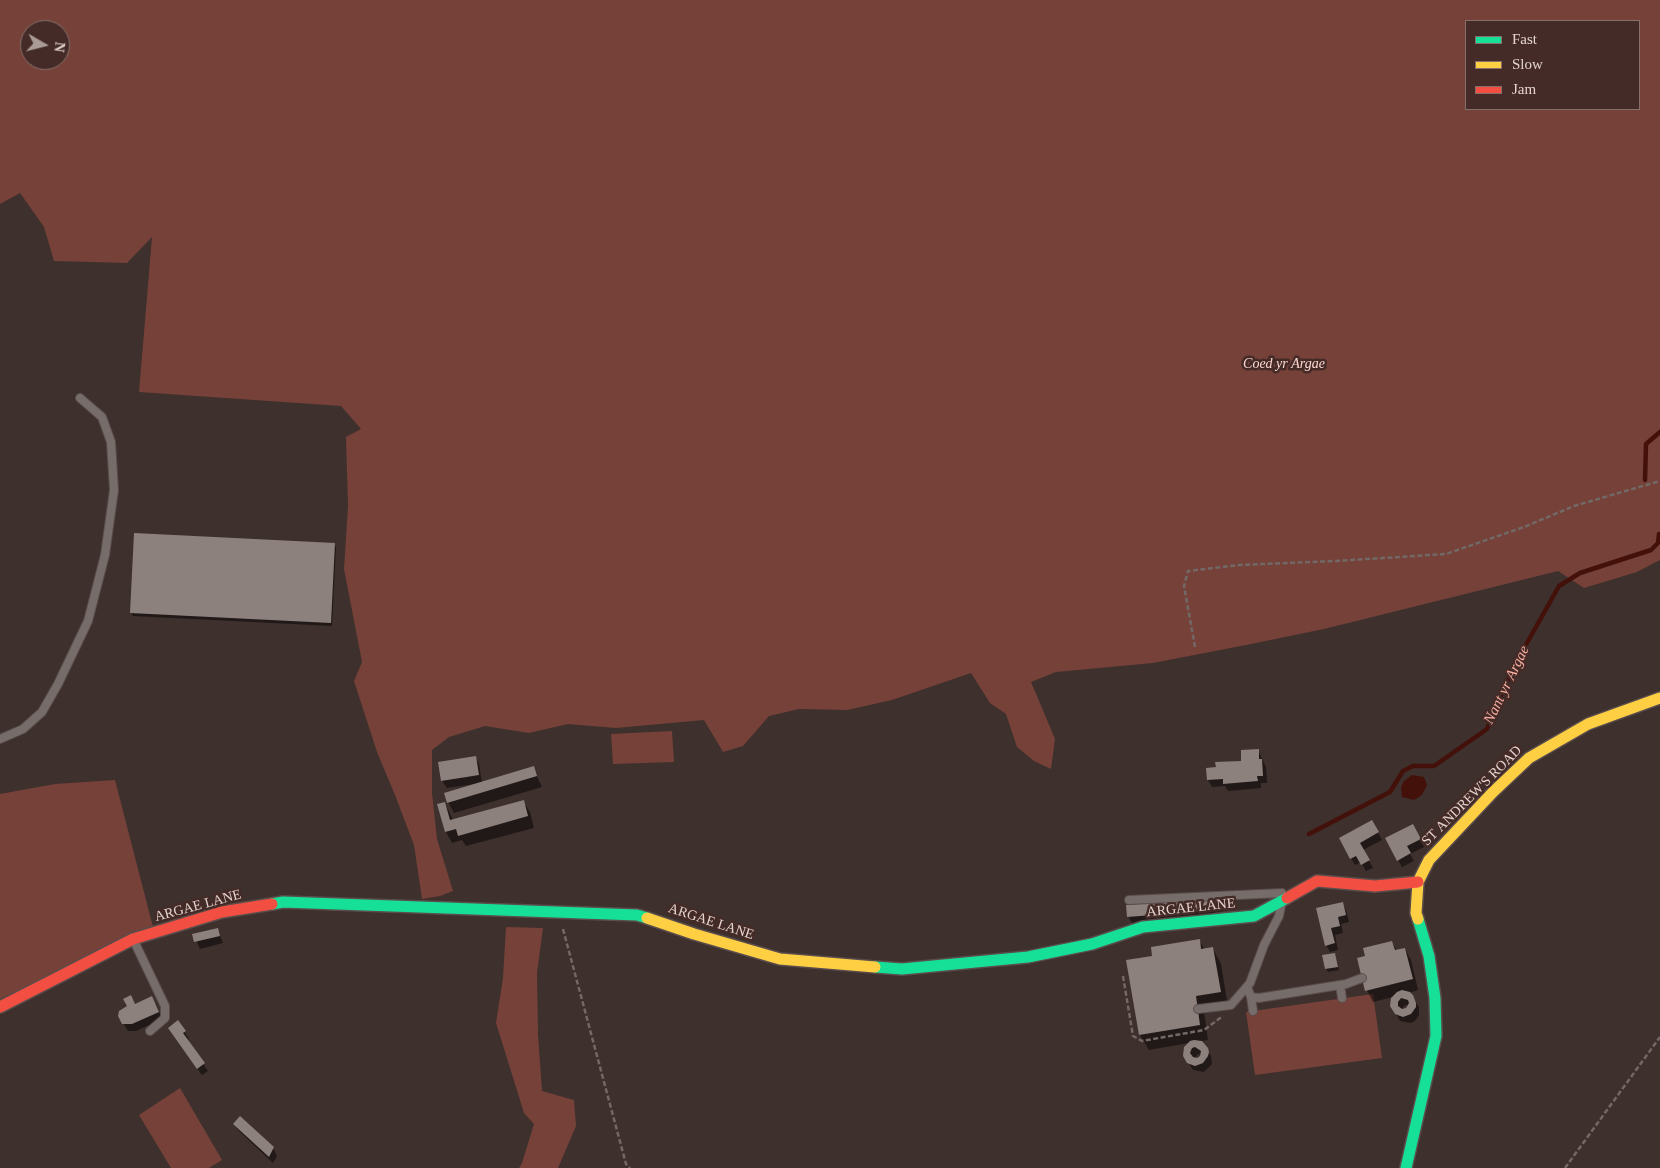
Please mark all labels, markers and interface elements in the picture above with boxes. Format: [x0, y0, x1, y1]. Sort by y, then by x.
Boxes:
north arrow [20, 20, 70, 70]
legend [1465, 20, 1640, 110]
text: Fast [1512, 31, 1537, 47]
text: N [51, 41, 67, 53]
text: Slow [1512, 56, 1543, 72]
text: Jam [1512, 81, 1536, 97]
park label: Coed yr Argae [1243, 356, 1325, 372]
water label: Nant yr Argae [1480, 643, 1534, 727]
street label: ST ANDREW'S ROAD [1418, 742, 1526, 850]
street label: ARGAE LANE [153, 886, 243, 926]
street label: ARGAE LANE [1146, 895, 1236, 921]
street label: ARGAE LANE [666, 900, 756, 944]

